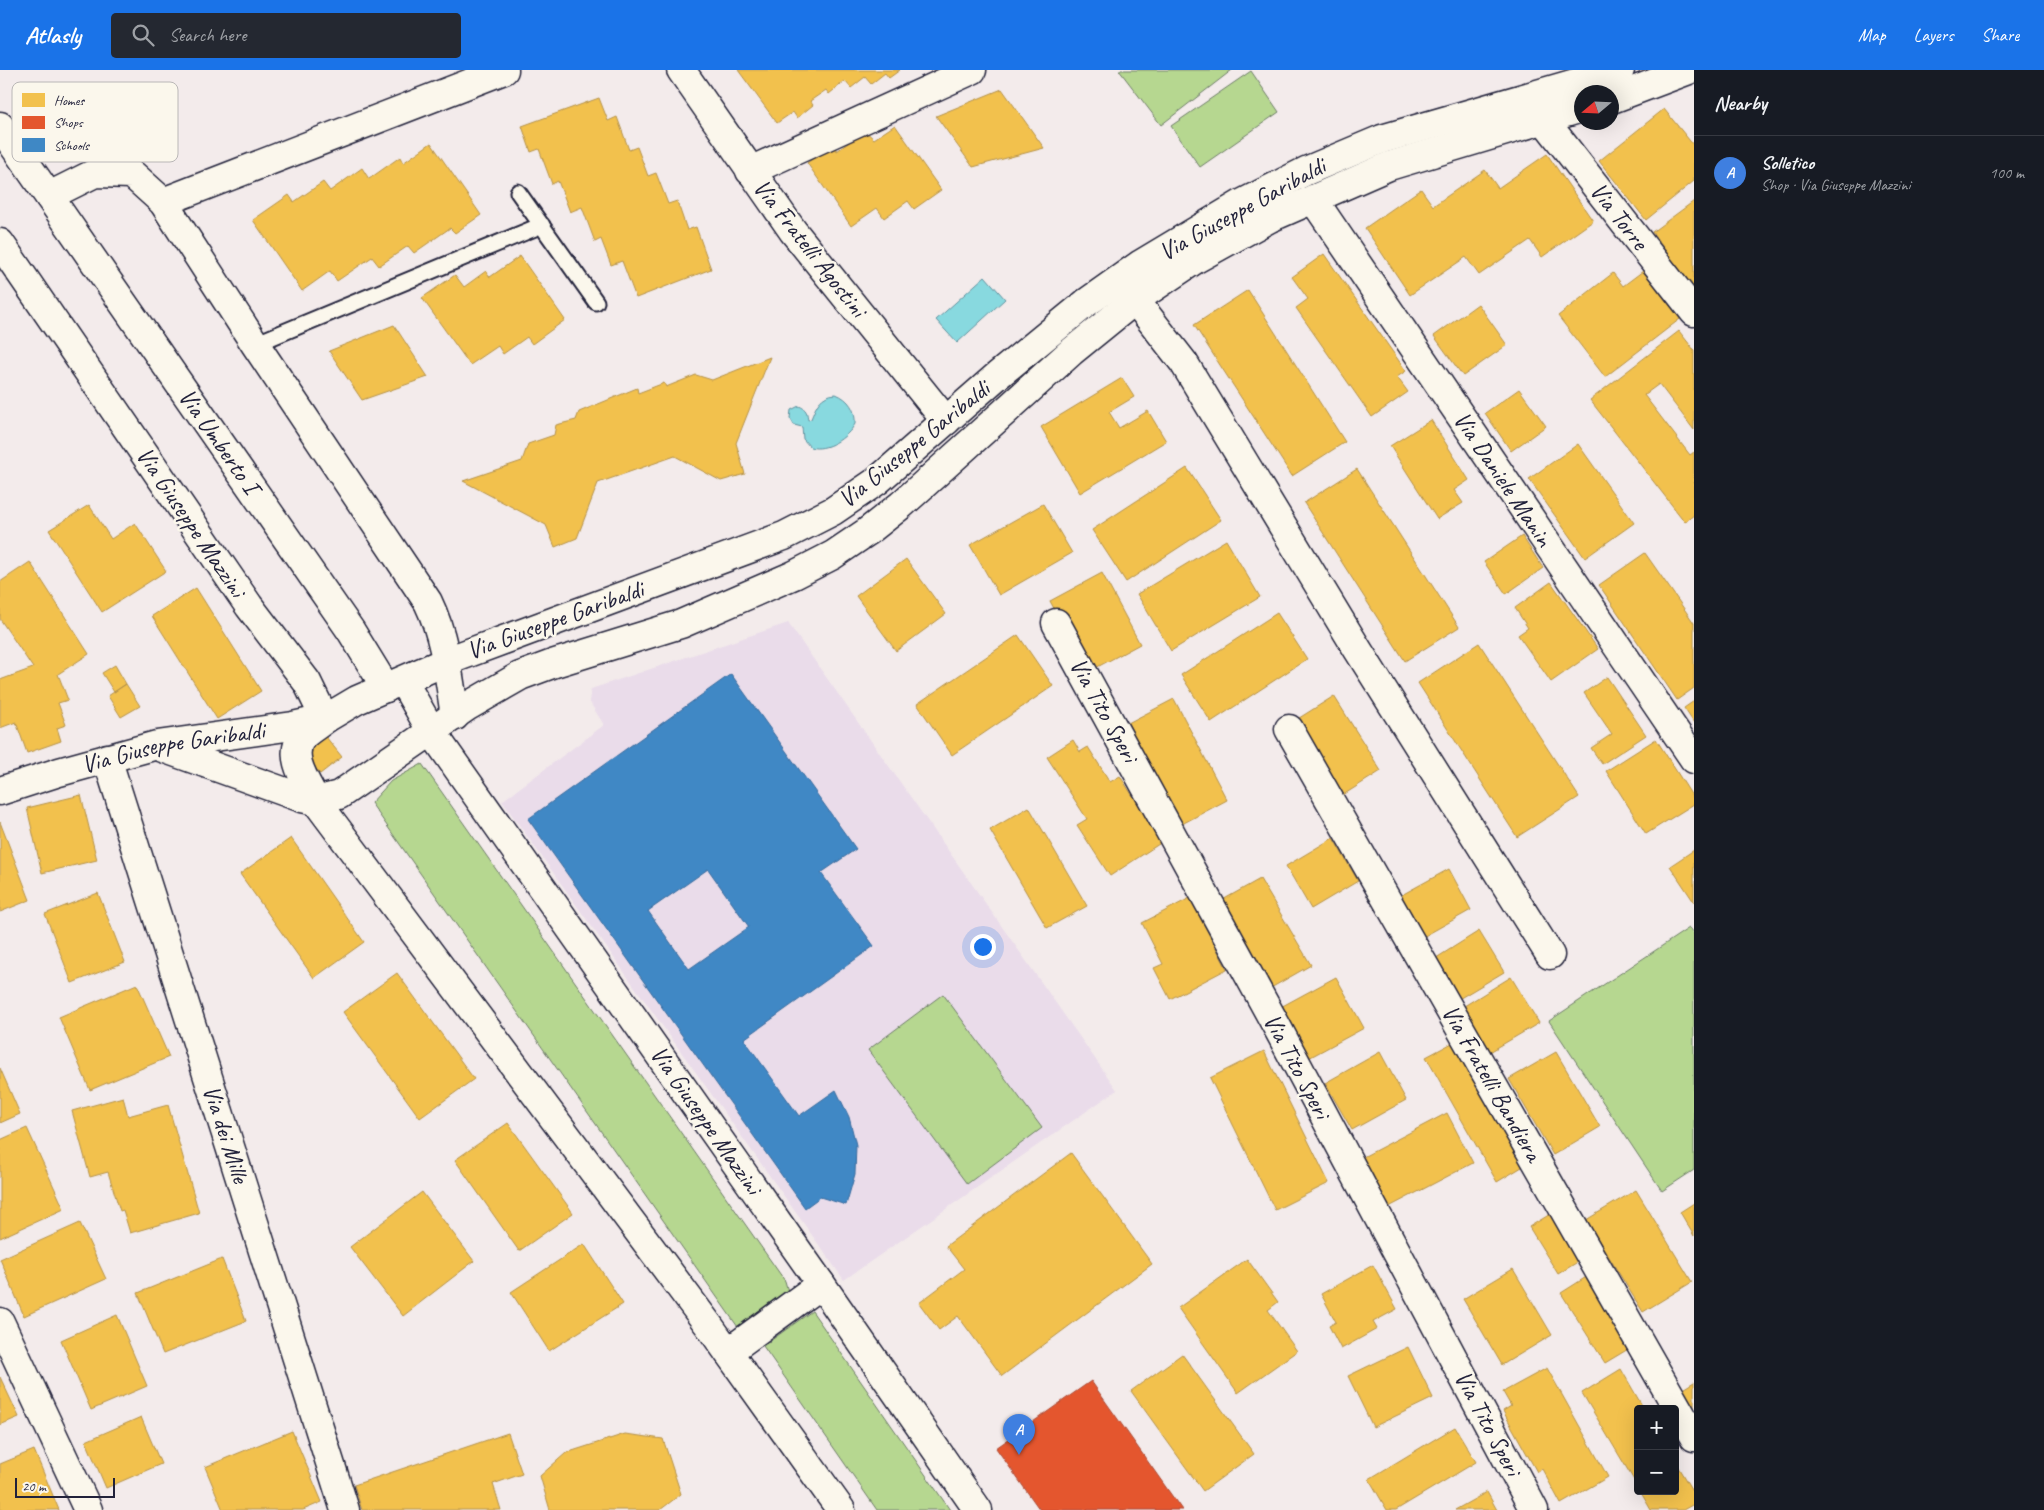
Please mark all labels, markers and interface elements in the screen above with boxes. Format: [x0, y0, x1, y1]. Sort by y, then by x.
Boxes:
search box [111, 13, 461, 58]
text: Atlasly [25, 20, 81, 50]
icon: search [129, 21, 157, 49]
text: Search here [169, 23, 246, 47]
text: Map [1858, 24, 1886, 46]
text: Layers [1914, 24, 1953, 46]
text: Share [1981, 24, 2019, 46]
legend [12, 82, 178, 162]
north arrow [1574, 85, 1619, 130]
text: Nearby [1714, 90, 1767, 116]
text: Homes [54, 92, 85, 109]
text: Shops [54, 114, 84, 131]
text: Schools [54, 137, 90, 154]
street label: Via Giuseppe Garibaldi [1153, 148, 1334, 268]
text: Solletico [1761, 151, 1814, 175]
text: A [1726, 163, 1734, 183]
text: 100 m [1990, 163, 2024, 183]
street label: Via Fratelli Agostini [746, 172, 876, 326]
text: Shop · Via Giuseppe Mazzini [1761, 175, 1911, 195]
street label: Via Torre [1583, 176, 1657, 258]
street label: Via Giuseppe Garibaldi [832, 371, 999, 515]
street label: Via Umberto I [171, 382, 270, 505]
street label: Via Daniele Manin [1446, 405, 1560, 553]
street label: Via Giuseppe Mazzini [129, 441, 255, 606]
street label: Via Giuseppe Garibaldi [462, 572, 651, 667]
street label: Via Tito Speri [1062, 652, 1147, 771]
street label: Via Giuseppe Garibaldi [78, 714, 270, 781]
your location [970, 934, 996, 960]
street label: Via Fratelli Bandiera [1434, 999, 1551, 1169]
street label: Via Tito Speri [1256, 1008, 1340, 1127]
street label: Via Giuseppe Mazzini [643, 1039, 771, 1203]
street label: Via dei Mille [195, 1081, 257, 1189]
street label: Via Tito Speri [1447, 1365, 1531, 1484]
map controls [1634, 1405, 1679, 1495]
button: + [1634, 1405, 1679, 1450]
pin: A [1003, 1414, 1035, 1455]
button: − [1634, 1450, 1679, 1495]
scale bar [15, 1475, 115, 1498]
text: 20 m [22, 1478, 46, 1495]

